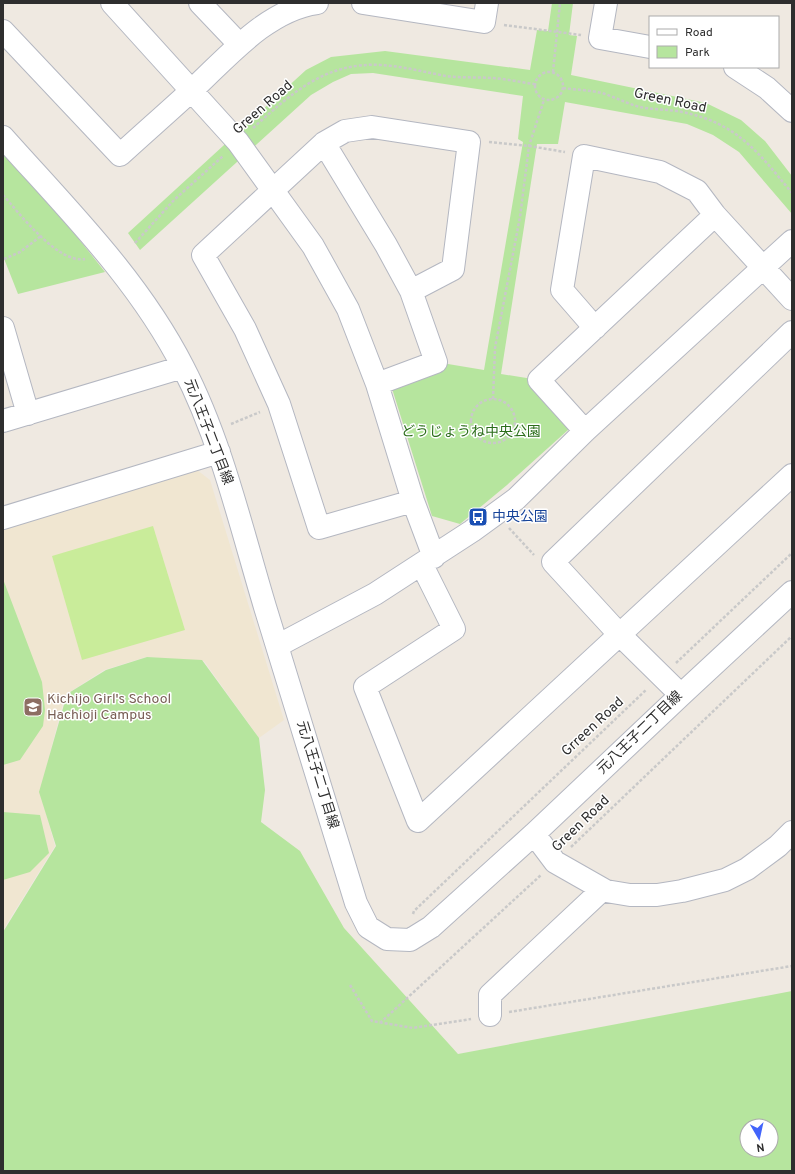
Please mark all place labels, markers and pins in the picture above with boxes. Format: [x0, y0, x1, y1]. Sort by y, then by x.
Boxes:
bus stop icon: 中央公園 [467, 506, 489, 528]
place label: 中央公園 [492, 509, 548, 526]
place label: Kichijo Girl's School Hachioji Campus [47, 691, 171, 724]
school or university icon: Kichijo Girl's School Hachioji Campus [22, 696, 44, 718]

